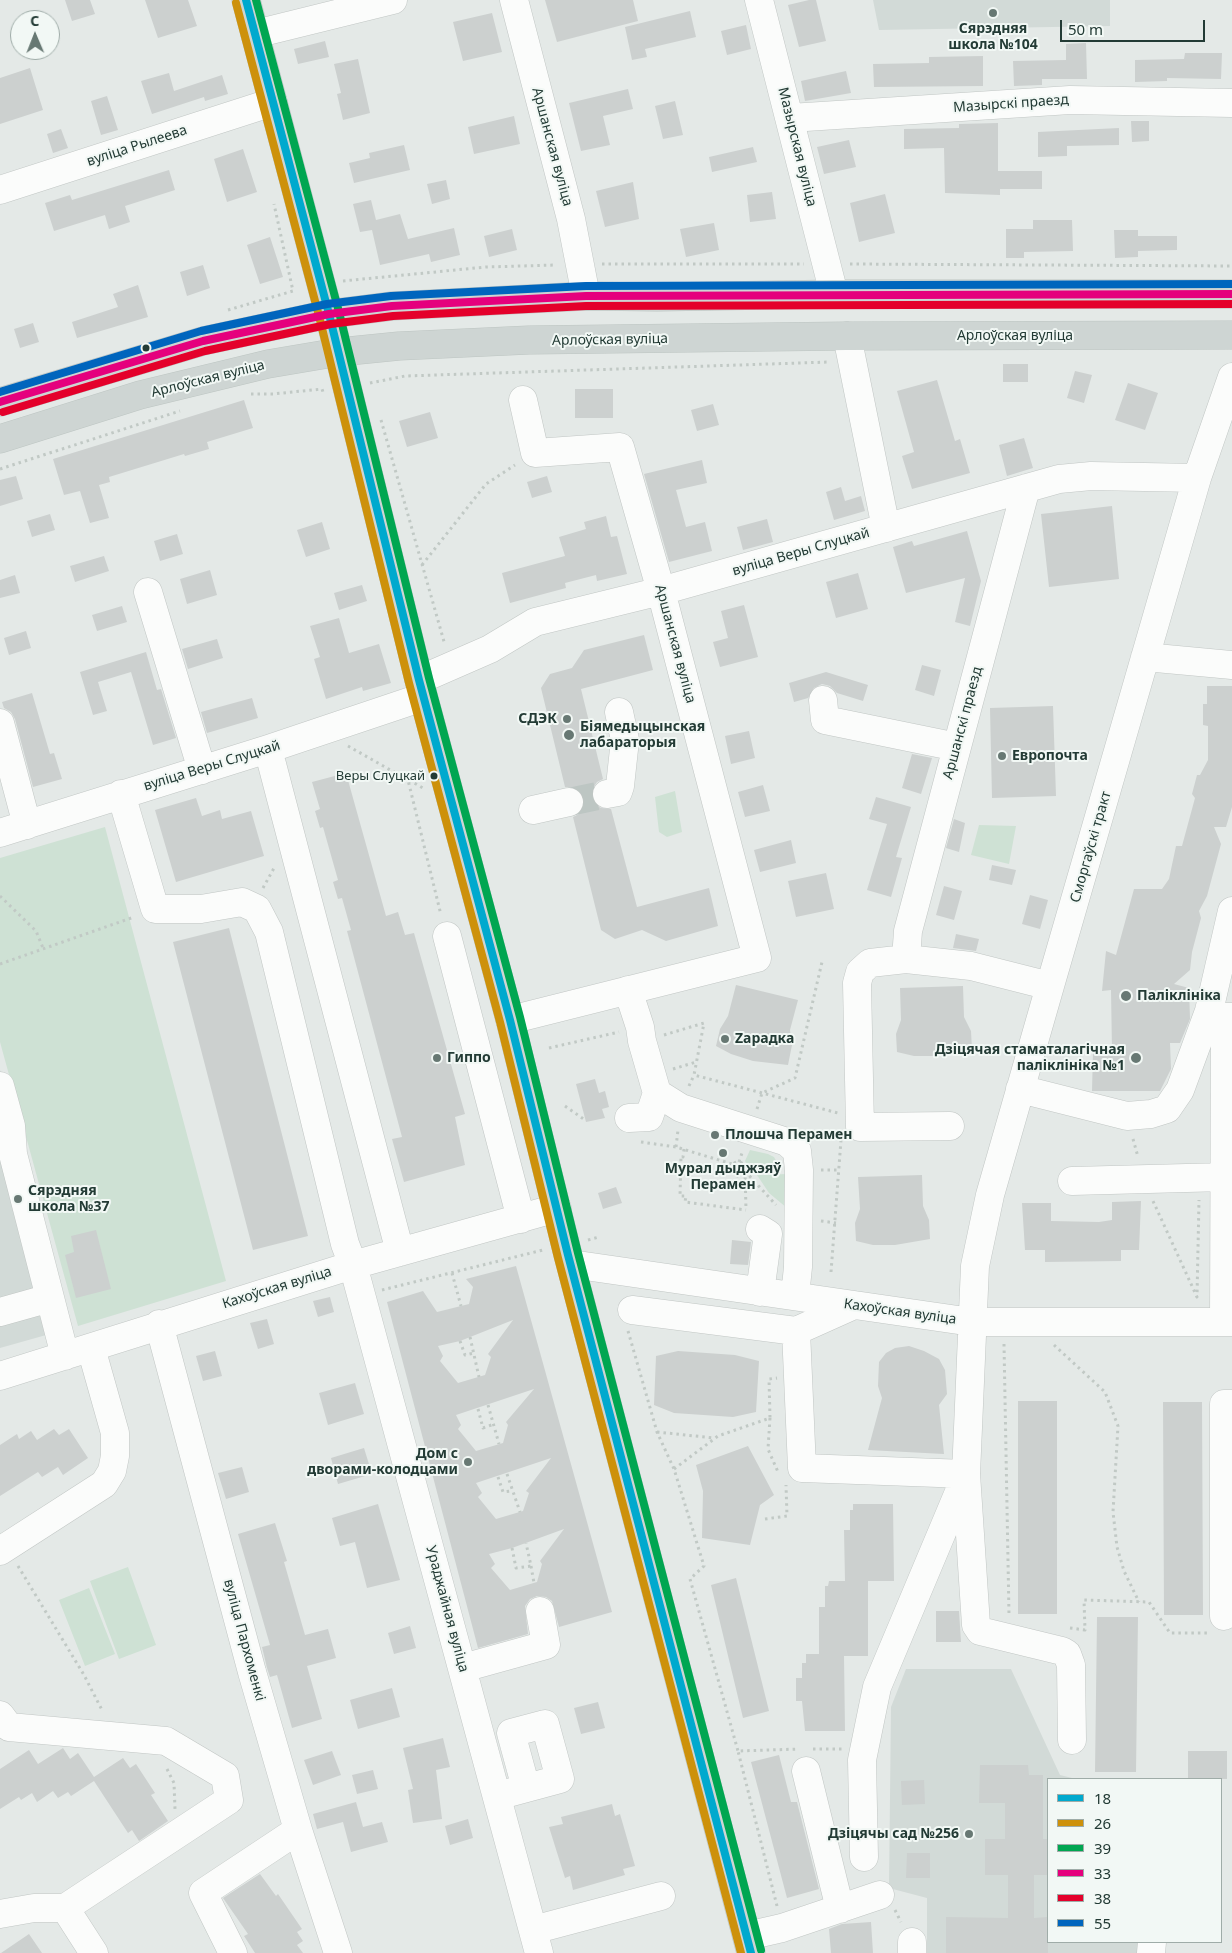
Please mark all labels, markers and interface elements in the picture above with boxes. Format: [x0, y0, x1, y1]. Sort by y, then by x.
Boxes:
marker: Сярэдняя школа №104 [987, 7, 999, 19]
north arrow [10, 10, 60, 60]
scale bar [1062, 10, 1207, 42]
text: С [30, 11, 39, 30]
text: 50 m [1068, 19, 1103, 39]
place label: Сярэдняя школа №104 [948, 21, 1038, 54]
street label: Аршанская вуліца [528, 86, 576, 208]
street label: Мазырская вуліца [774, 86, 820, 208]
street label: Мазырскі праезд [953, 92, 1069, 116]
street label: вуліца Рылеева [85, 122, 189, 170]
street label: Арлоўская вуліца [957, 328, 1073, 344]
street label: Арлоўская вуліца [552, 331, 668, 349]
unlabelled marker [141, 343, 151, 353]
street label: Арлоўская вуліца [150, 357, 266, 401]
street label: вуліца Веры Слуцкай [730, 524, 872, 580]
street label: Аршанская вуліца [651, 583, 699, 705]
street label: Аршанскі праезд [940, 665, 986, 781]
place label: СДЭК [518, 711, 557, 727]
marker: СДЭК [561, 713, 573, 725]
place label: Біямедыцынская лабараторыя [580, 719, 705, 752]
marker: Біямедыцынская лабараторыя [562, 728, 576, 742]
street label: вуліца Веры Слуцкай [142, 737, 282, 795]
place label: Европочта [1012, 748, 1088, 764]
marker: Европочта [996, 750, 1008, 762]
place label: Веры Слуцкай [336, 768, 425, 784]
marker: Веры Слуцкай [429, 771, 439, 781]
street label: Сморгаўскі тракт [1067, 789, 1115, 905]
place label: Паліклініка [1137, 988, 1221, 1004]
marker: Паліклініка [1119, 989, 1133, 1003]
place label: Zарадка [735, 1031, 794, 1047]
marker: Zарадка [719, 1033, 731, 1045]
place label: Дзіцячая стаматалагічная паліклініка №1 [935, 1042, 1125, 1074]
place label: Гиппо [447, 1050, 491, 1066]
marker: Дзіцячая стаматалагічная паліклініка №1 [1129, 1051, 1143, 1065]
marker: Гиппо [431, 1052, 443, 1064]
place label: Плошча Перамен [725, 1127, 852, 1143]
marker: Плошча Перамен [709, 1129, 721, 1141]
marker: Мурал дыджэяў Перамен [717, 1147, 729, 1159]
place label: Мурал дыджэяў Перамен [665, 1161, 781, 1194]
place label: Сярэдняя школа №37 [28, 1183, 109, 1216]
marker: Сярэдняя школа №37 [12, 1193, 24, 1205]
street label: Кахоўская вуліца [220, 1263, 334, 1313]
street label: Кахоўская вуліца [843, 1296, 957, 1328]
place label: Дом с дворами-колодцами [307, 1446, 458, 1478]
marker: Дом с дворами-колодцами [462, 1456, 474, 1468]
street label: Ураджайная вуліца [422, 1544, 472, 1674]
street label: вуліца Пархоменкі [220, 1577, 268, 1703]
legend [1047, 1778, 1222, 1943]
text: 18 [1094, 1788, 1111, 1808]
text: 26 [1094, 1813, 1111, 1833]
place label: Дзіцячы сад №256 [828, 1826, 959, 1842]
marker: Дзіцячы сад №256 [963, 1828, 975, 1840]
text: 39 [1094, 1838, 1111, 1858]
text: 33 [1094, 1863, 1111, 1883]
text: 38 [1094, 1888, 1111, 1908]
text: 55 [1094, 1913, 1111, 1933]

